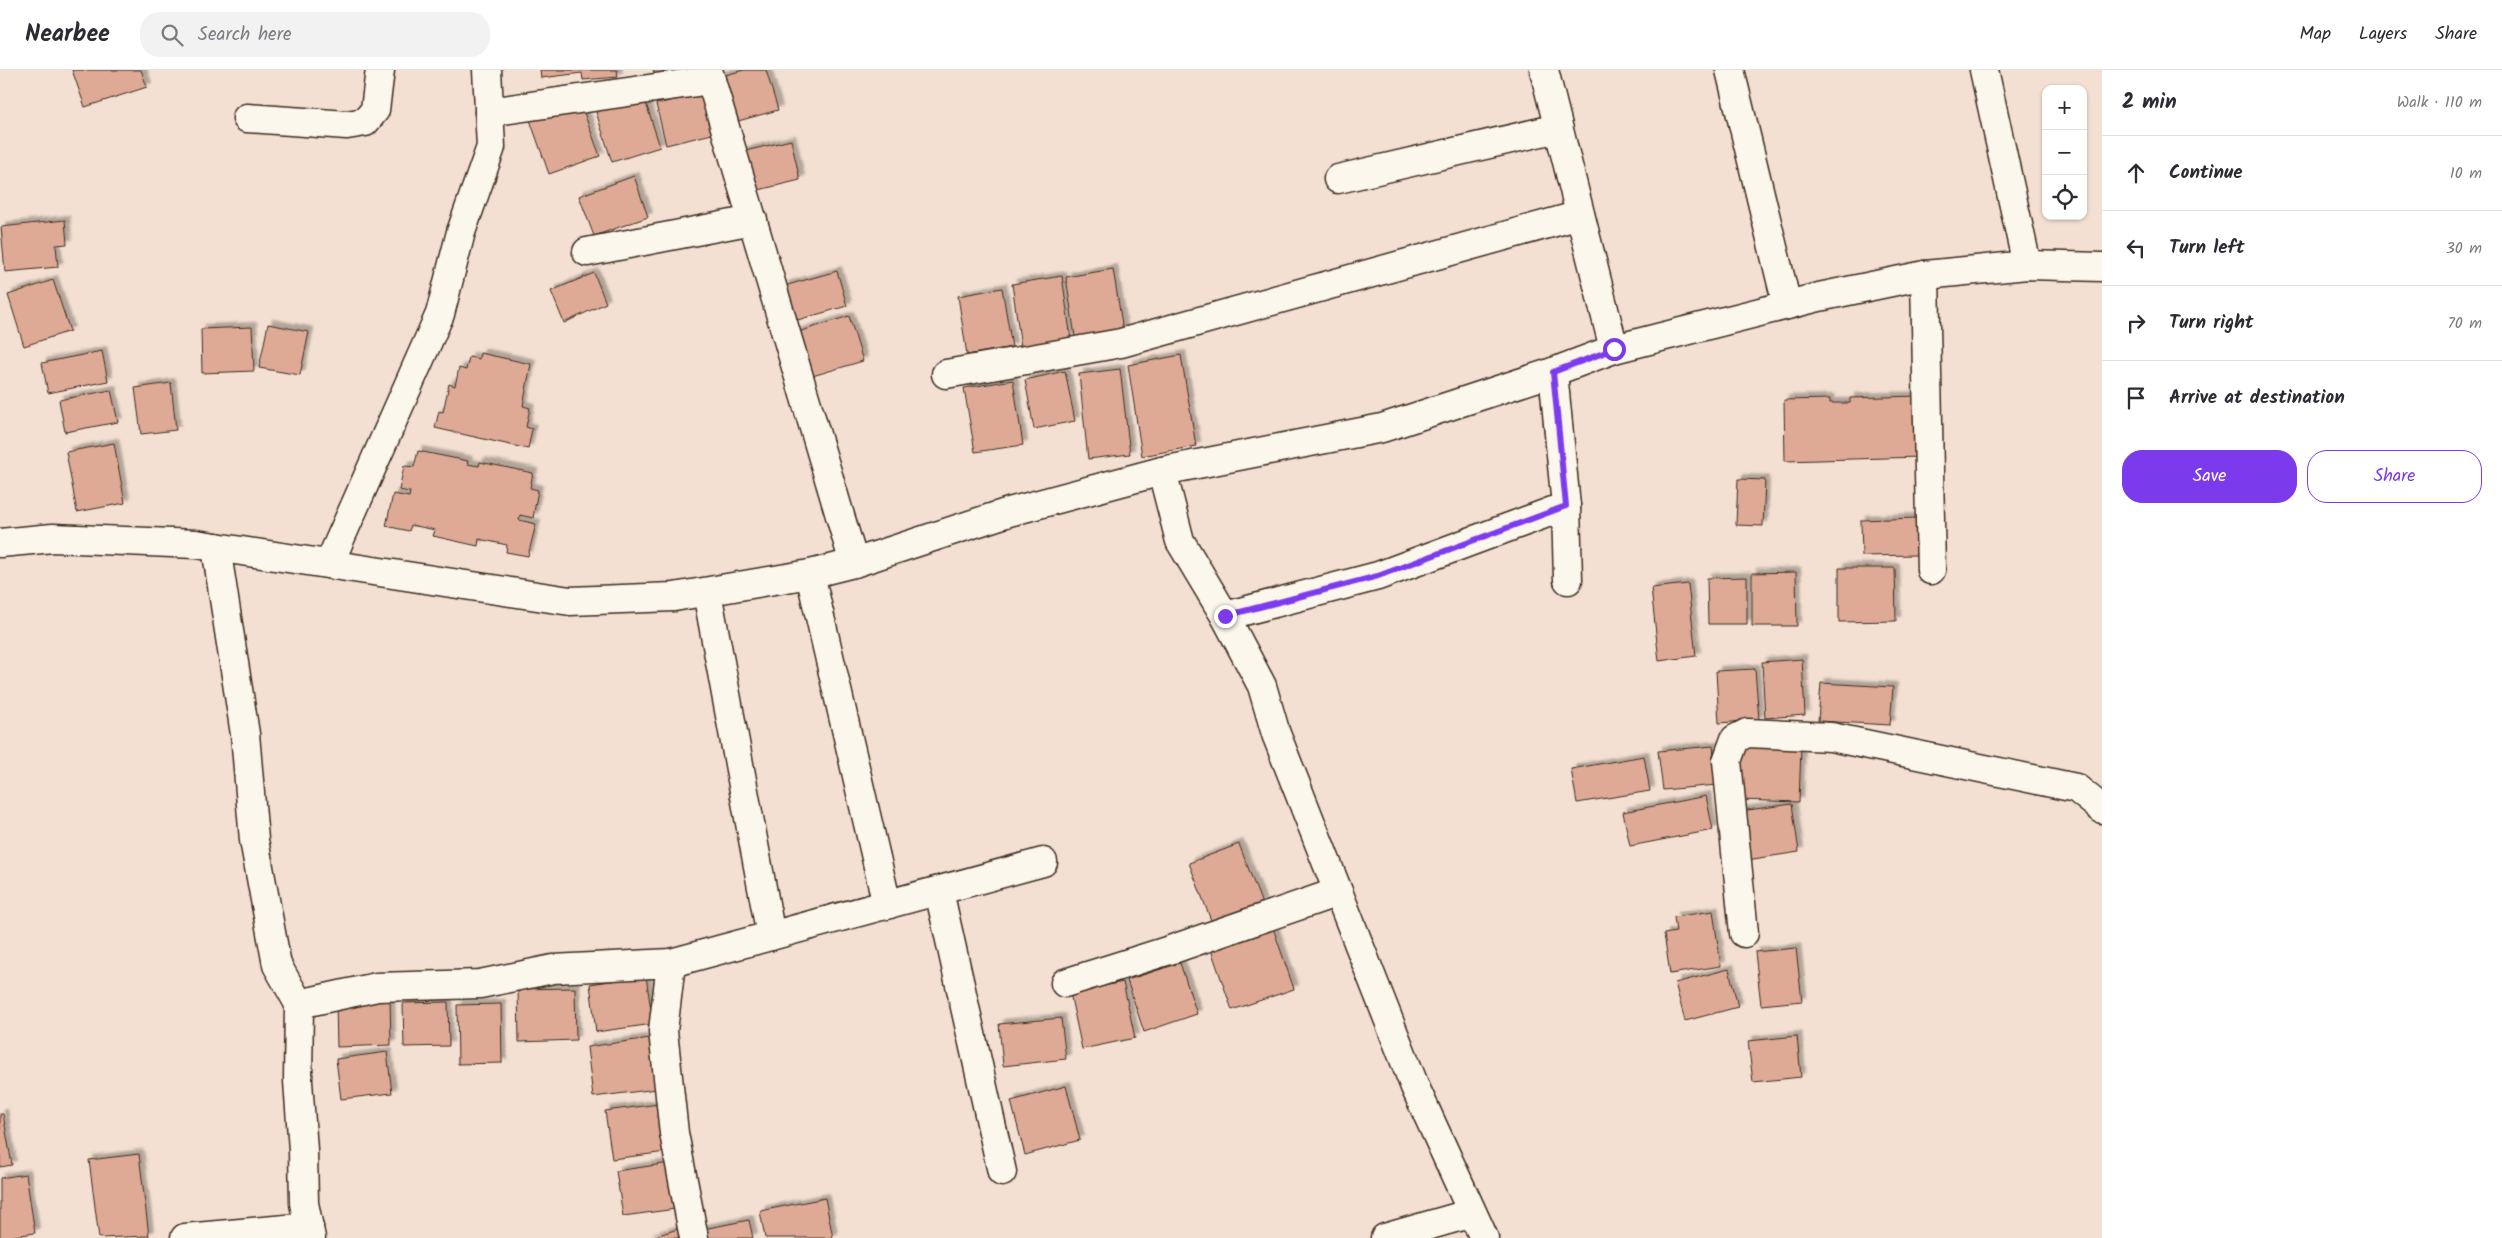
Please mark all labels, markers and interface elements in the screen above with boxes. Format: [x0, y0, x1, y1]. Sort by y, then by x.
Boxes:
search box [140, 12, 490, 57]
text: Nearbee [25, 15, 110, 54]
text: Search here [198, 20, 292, 50]
text: Map [2300, 20, 2331, 49]
text: Layers [2359, 20, 2407, 49]
text: Share [2435, 20, 2477, 49]
icon: search [158, 21, 186, 49]
map controls [2042, 85, 2087, 220]
button: + [2042, 85, 2087, 130]
text: 2 min [2122, 86, 2177, 119]
text: Walk · 110 m [2397, 90, 2482, 115]
button: − [2042, 130, 2087, 175]
text: Continue [2169, 158, 2242, 188]
icon: ahead [2122, 159, 2150, 187]
text: 10 m [2450, 161, 2482, 186]
button: locate [2042, 175, 2087, 220]
text: Turn left [2169, 233, 2244, 263]
icon: left [2122, 234, 2150, 262]
text: 30 m [2446, 236, 2482, 261]
text: Turn right [2169, 308, 2254, 338]
icon: right [2122, 309, 2150, 337]
text: 70 m [2447, 311, 2482, 336]
route start [1603, 338, 1626, 361]
text: Arrive at destination [2169, 383, 2345, 413]
icon: arrive [2122, 384, 2150, 412]
button: Save [2122, 450, 2297, 503]
button: Share [2307, 450, 2482, 503]
route end [1214, 605, 1237, 628]

